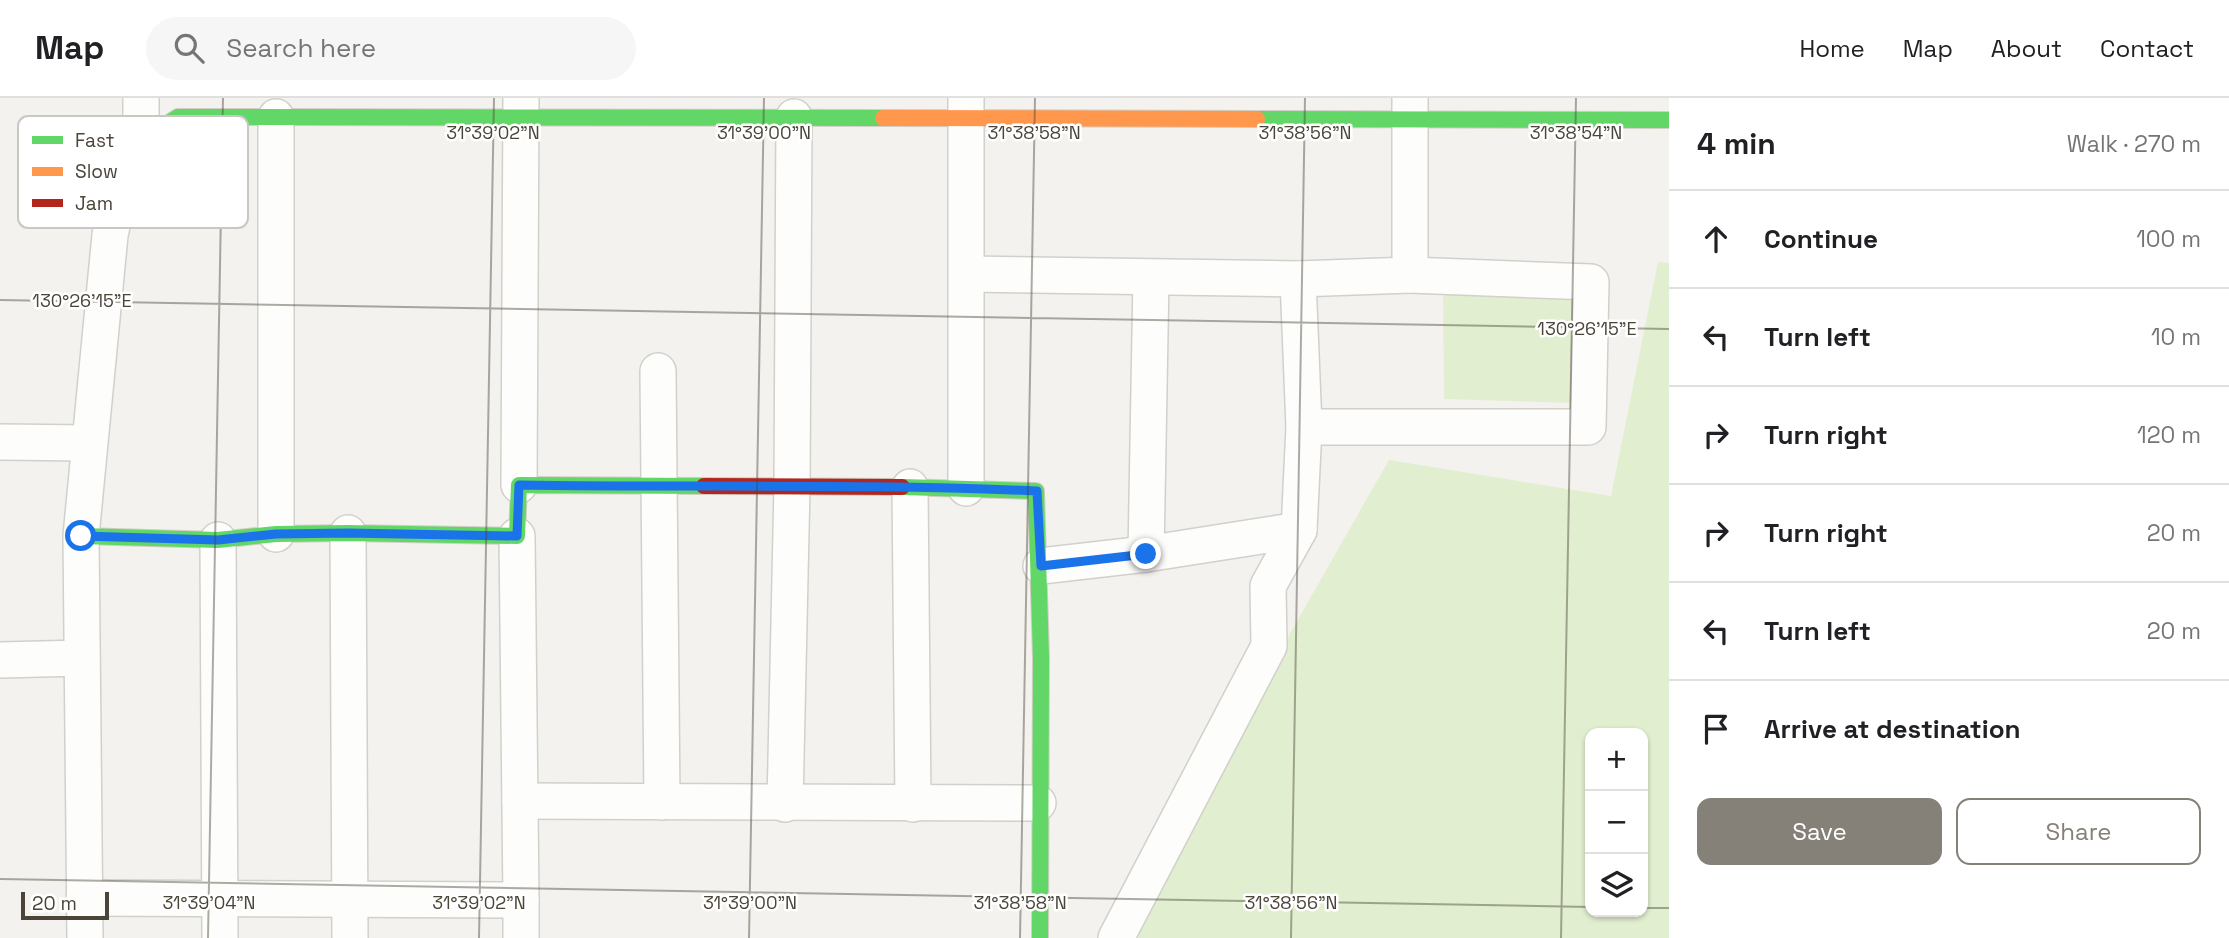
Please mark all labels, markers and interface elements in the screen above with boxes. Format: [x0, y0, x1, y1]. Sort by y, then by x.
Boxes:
search box [146, 17, 636, 80]
text: Map [35, 27, 104, 69]
icon: search [170, 29, 208, 67]
text: Search here [226, 31, 376, 65]
text: Home [1799, 33, 1865, 64]
text: Map [1903, 33, 1953, 64]
text: About [1991, 33, 2062, 64]
text: Contact [2100, 33, 2194, 64]
legend [18, 116, 248, 228]
text: 31°39'02"N [446, 121, 540, 144]
text: 31°39'00"N [717, 121, 811, 144]
text: 31°38'58"N [987, 121, 1081, 144]
text: 31°38'56"N [1259, 121, 1352, 144]
text: 31°38'54"N [1530, 121, 1622, 144]
text: 4 min [1697, 124, 1776, 163]
text: Fast [75, 128, 115, 153]
text: Walk · 270 m [2067, 129, 2201, 159]
text: Slow [75, 159, 118, 184]
text: Jam [75, 191, 113, 216]
icon: ahead [1697, 220, 1735, 258]
text: Continue [1764, 222, 1878, 256]
text: 100 m [2136, 224, 2201, 254]
text: 130°26'15"E [32, 289, 132, 312]
text: 130°26'15"E [1537, 317, 1637, 340]
icon: left [1697, 318, 1735, 356]
text: Turn left [1764, 320, 1871, 354]
text: 10 m [2151, 322, 2201, 352]
icon: right [1697, 416, 1735, 454]
text: Turn right [1764, 418, 1888, 452]
text: 120 m [2137, 420, 2201, 450]
icon: right [1697, 514, 1735, 552]
text: Turn right [1764, 516, 1888, 550]
text: 20 m [2147, 518, 2201, 548]
route start [65, 520, 96, 551]
route end [1130, 538, 1161, 569]
icon: left [1697, 612, 1735, 650]
text: Turn left [1764, 614, 1871, 648]
text: 20 m [2147, 616, 2201, 646]
icon: arrive [1697, 710, 1735, 748]
text: Arrive at destination [1764, 712, 2021, 746]
map controls [1585, 728, 1648, 917]
button: + [1585, 728, 1648, 791]
button: − [1585, 791, 1648, 854]
button: Save [1697, 798, 1942, 865]
button: Share [1956, 798, 2201, 865]
button: layers [1585, 854, 1648, 917]
scale bar [21, 889, 108, 921]
text: 20 m [32, 891, 77, 916]
text: 31°39'04"N [162, 891, 256, 914]
text: 31°39'02"N [432, 891, 526, 914]
text: 31°39'00"N [703, 891, 797, 914]
text: 31°38'58"N [973, 891, 1067, 914]
text: 31°38'56"N [1245, 891, 1338, 914]

